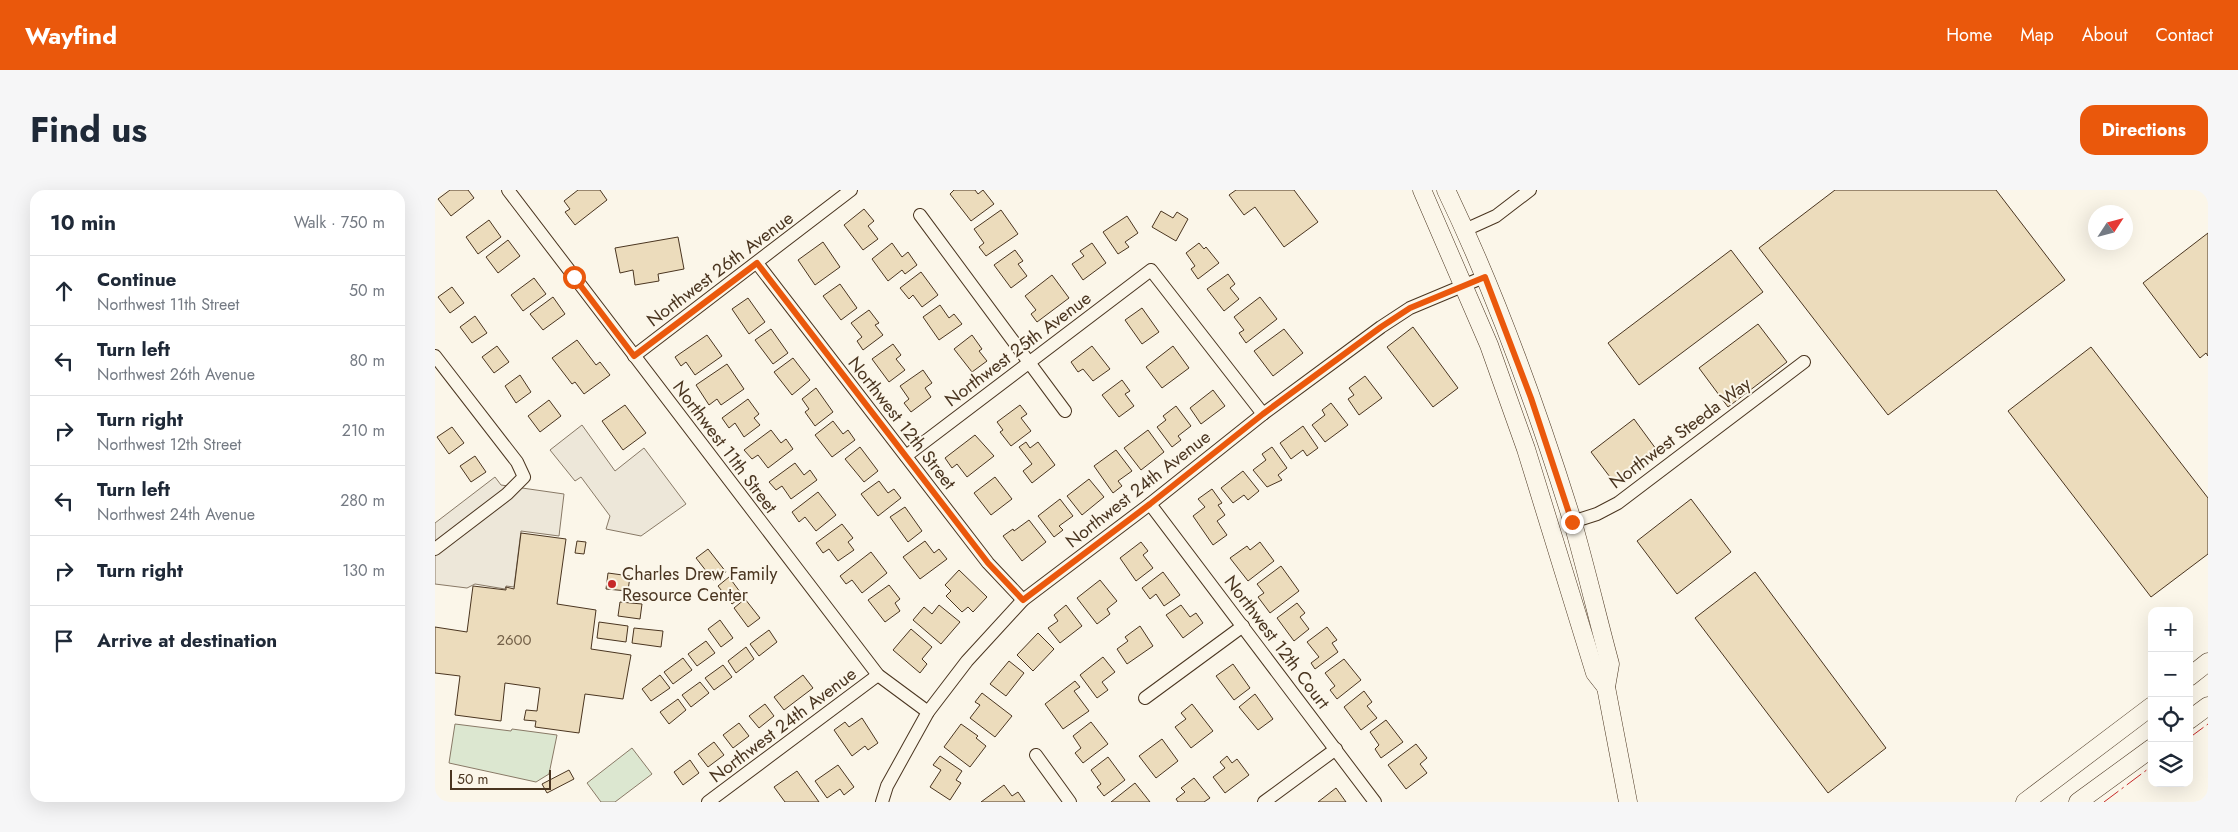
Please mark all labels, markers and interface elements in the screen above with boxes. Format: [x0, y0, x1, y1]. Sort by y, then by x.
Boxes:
text: Wayfind [25, 18, 117, 53]
text: Home [1946, 22, 1992, 48]
text: Map [2020, 22, 2054, 48]
text: About [2082, 22, 2127, 48]
text: Contact [2155, 22, 2213, 48]
text: Find us [30, 105, 147, 155]
button: Directions [2080, 105, 2208, 155]
street label: Northwest 26th Avenue [641, 205, 799, 333]
north arrow [2088, 205, 2133, 250]
text: 10 min [50, 208, 116, 238]
text: Walk · 750 m [294, 211, 385, 234]
text: Continue [97, 266, 176, 293]
route start [563, 266, 586, 289]
icon: ahead [50, 277, 78, 305]
text: 50 m [349, 279, 385, 302]
street label: Northwest 25th Avenue [939, 285, 1097, 413]
text: Northwest 11th Street [97, 293, 239, 316]
text: Turn left [97, 336, 170, 363]
icon: left [50, 347, 78, 375]
text: 80 m [349, 349, 385, 372]
street label: Northwest 12th Street [842, 351, 963, 495]
text: Northwest 26th Avenue [97, 363, 255, 386]
street label: Northwest Steeda Way [1604, 371, 1756, 495]
street label: Northwest 11th Street [666, 375, 784, 519]
text: Turn right [97, 406, 183, 433]
icon: right [50, 417, 78, 445]
text: 210 m [342, 419, 385, 442]
street label: Northwest 24th Avenue [1060, 424, 1216, 554]
text: Northwest 12th Street [97, 433, 241, 456]
text: Turn left [97, 476, 170, 503]
icon: left [50, 487, 78, 515]
text: 280 m [340, 489, 385, 512]
text: Northwest 24th Avenue [97, 503, 255, 526]
route end [1561, 511, 1584, 534]
icon: right [50, 557, 78, 585]
text: Turn right [97, 557, 183, 584]
text: 130 m [342, 559, 385, 582]
place label: Charles Drew Family Resource Center [622, 561, 777, 608]
street label: Northwest 12th Court [1218, 570, 1336, 715]
marker: Charles Drew Family Resource Center [606, 578, 618, 590]
map controls [2148, 607, 2193, 787]
button: + [2148, 607, 2193, 652]
icon: arrive [50, 627, 78, 655]
text: Arrive at destination [97, 627, 277, 654]
house number: 2600 [496, 629, 532, 651]
button: − [2148, 652, 2193, 697]
street label: Northwest 24th Avenue [704, 661, 862, 789]
button: locate [2148, 697, 2193, 742]
button: layers [2148, 742, 2193, 787]
scale bar [450, 767, 551, 790]
text: 50 m [457, 769, 488, 789]

